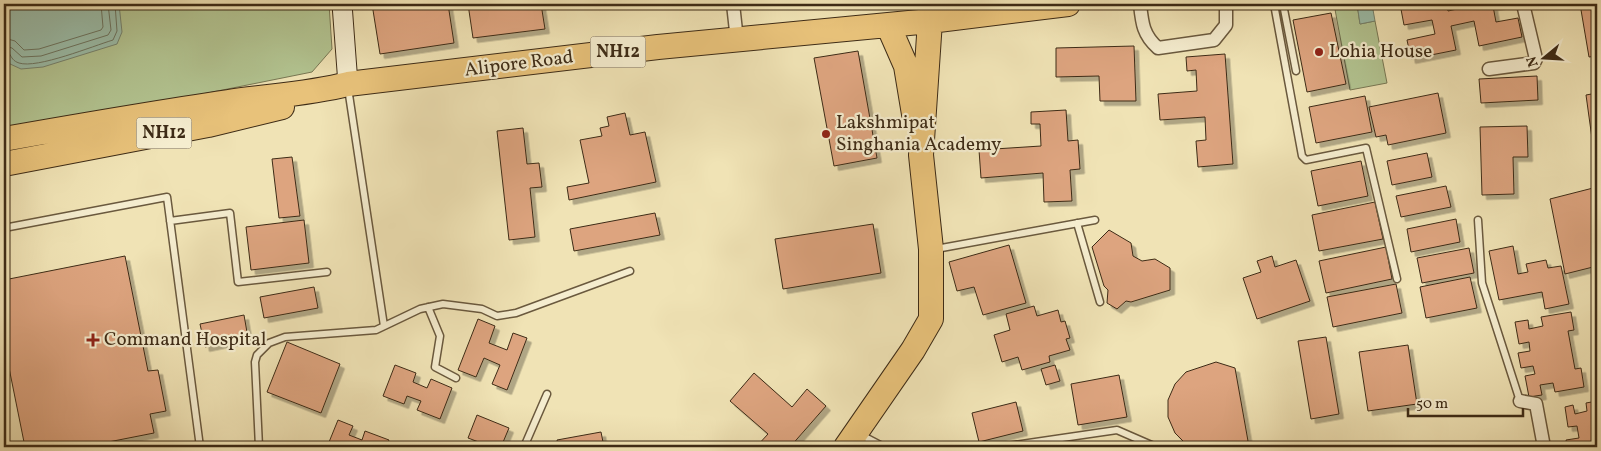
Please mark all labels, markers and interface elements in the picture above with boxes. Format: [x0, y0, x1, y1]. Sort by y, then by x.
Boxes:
north arrow [1518, 32, 1568, 82]
road number: NH12 [590, 36, 646, 68]
place label: Lohia House [1329, 39, 1432, 65]
street label: Alipore Road [463, 44, 575, 84]
marker: Lohia House [1313, 46, 1325, 58]
text: N [1522, 54, 1544, 69]
place label: Lakshmipat Singhania Academy [836, 110, 1001, 158]
road number: NH12 [136, 118, 192, 148]
marker: Lakshmipat Singhania Academy [820, 128, 832, 140]
place label: Command Hospital [104, 327, 267, 353]
marker: Command Hospital [86, 333, 100, 347]
scale bar [1408, 386, 1524, 418]
text: 50 m [1416, 394, 1448, 415]

